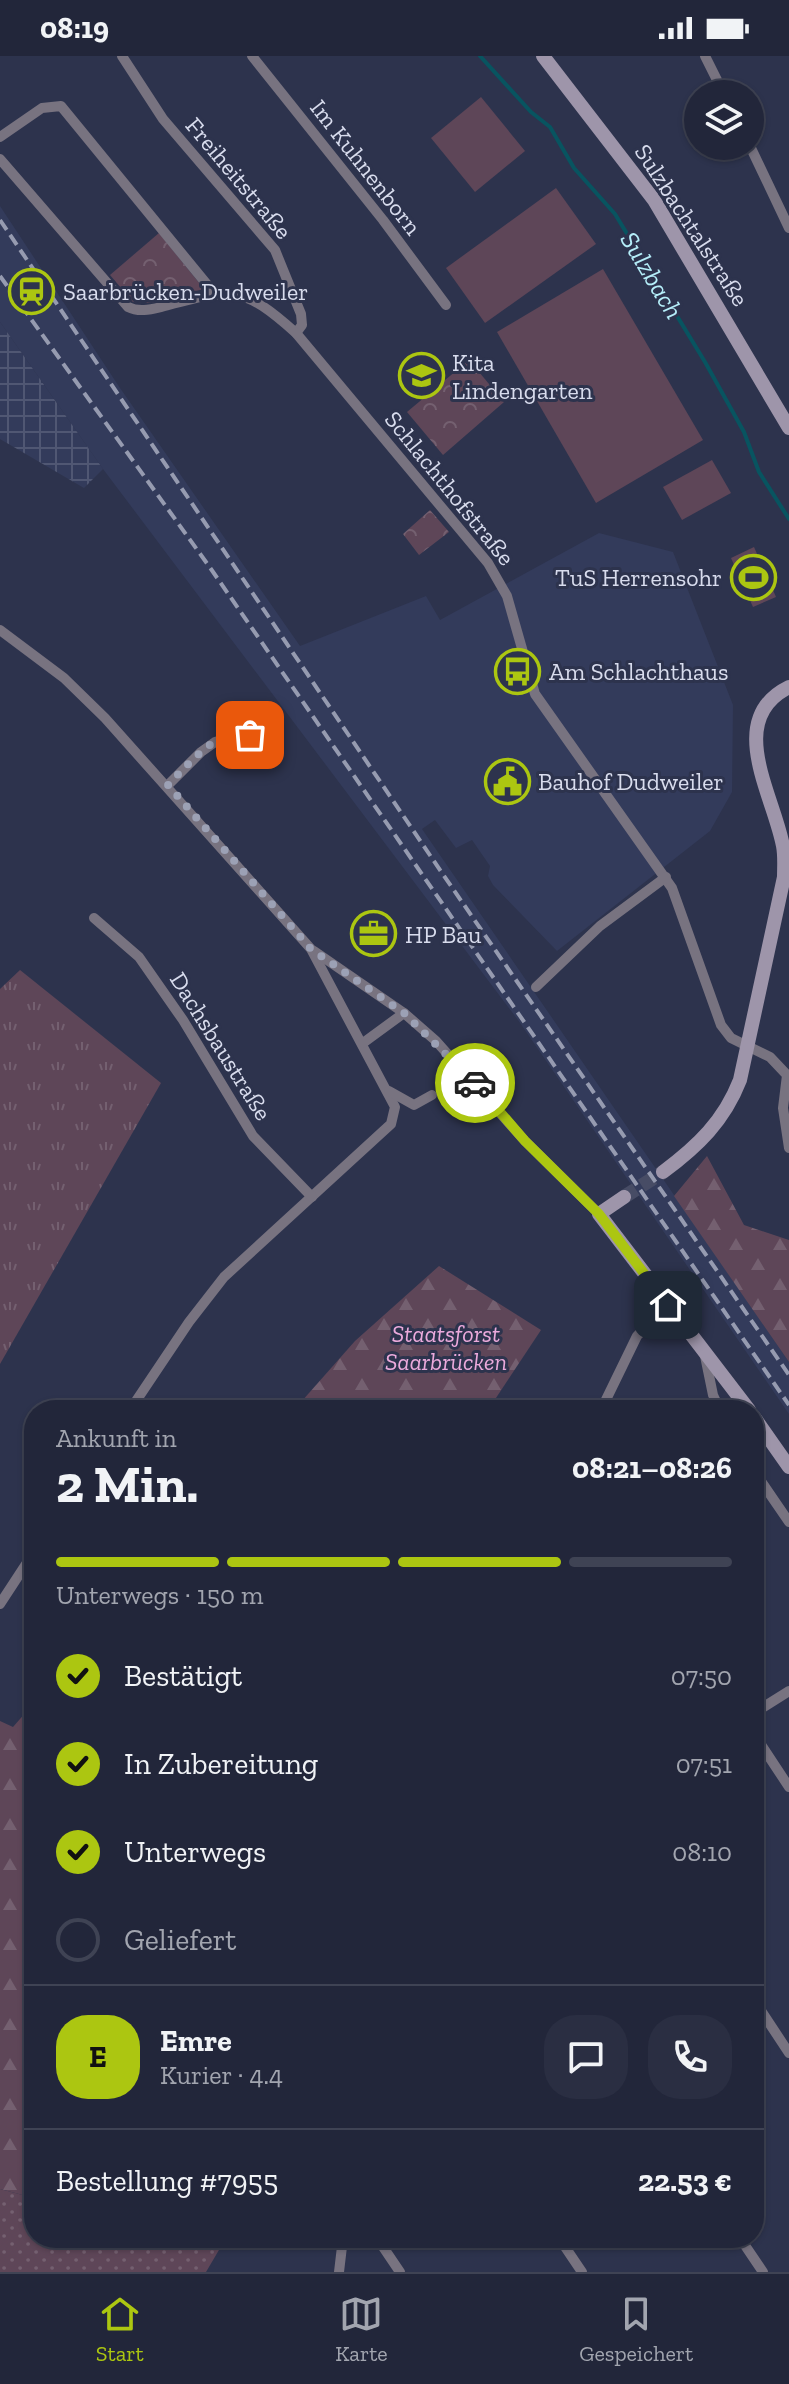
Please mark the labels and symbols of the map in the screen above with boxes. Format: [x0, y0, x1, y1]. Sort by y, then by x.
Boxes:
street label: Im Kuhnenborn [304, 94, 428, 241]
street label: Freiheitstraße [180, 111, 298, 245]
street label: Sulzbachtalstraße [629, 138, 755, 312]
water label: Sulzbach [614, 226, 690, 324]
station icon: Saarbrücken-Dudweiler [8, 267, 56, 315]
place label: Saarbrücken-Dudweiler [63, 277, 308, 306]
place label: Kita Lindengarten [452, 348, 593, 405]
school or university icon: Kita Lindengarten [397, 352, 445, 400]
street label: Schlachthofstraße [379, 405, 521, 571]
sports icon: TuS Herrensohr [729, 553, 777, 601]
place label: TuS Herrensohr [555, 563, 722, 592]
bus stop icon: Am Schlachthaus [494, 647, 542, 695]
place label: Am Schlachthaus [549, 657, 728, 686]
pin [216, 701, 284, 769]
public building icon: Bauhof Dudweiler [483, 757, 531, 805]
place label: Bauhof Dudweiler [538, 767, 724, 796]
office icon: HP Bau [350, 910, 398, 958]
place label: HP Bau [405, 920, 482, 949]
street label: Dachsbaustraße [164, 967, 278, 1125]
courier [435, 1043, 515, 1123]
pin [634, 1271, 702, 1339]
park label: Staatsforst Saarbrücken [385, 1319, 507, 1376]

